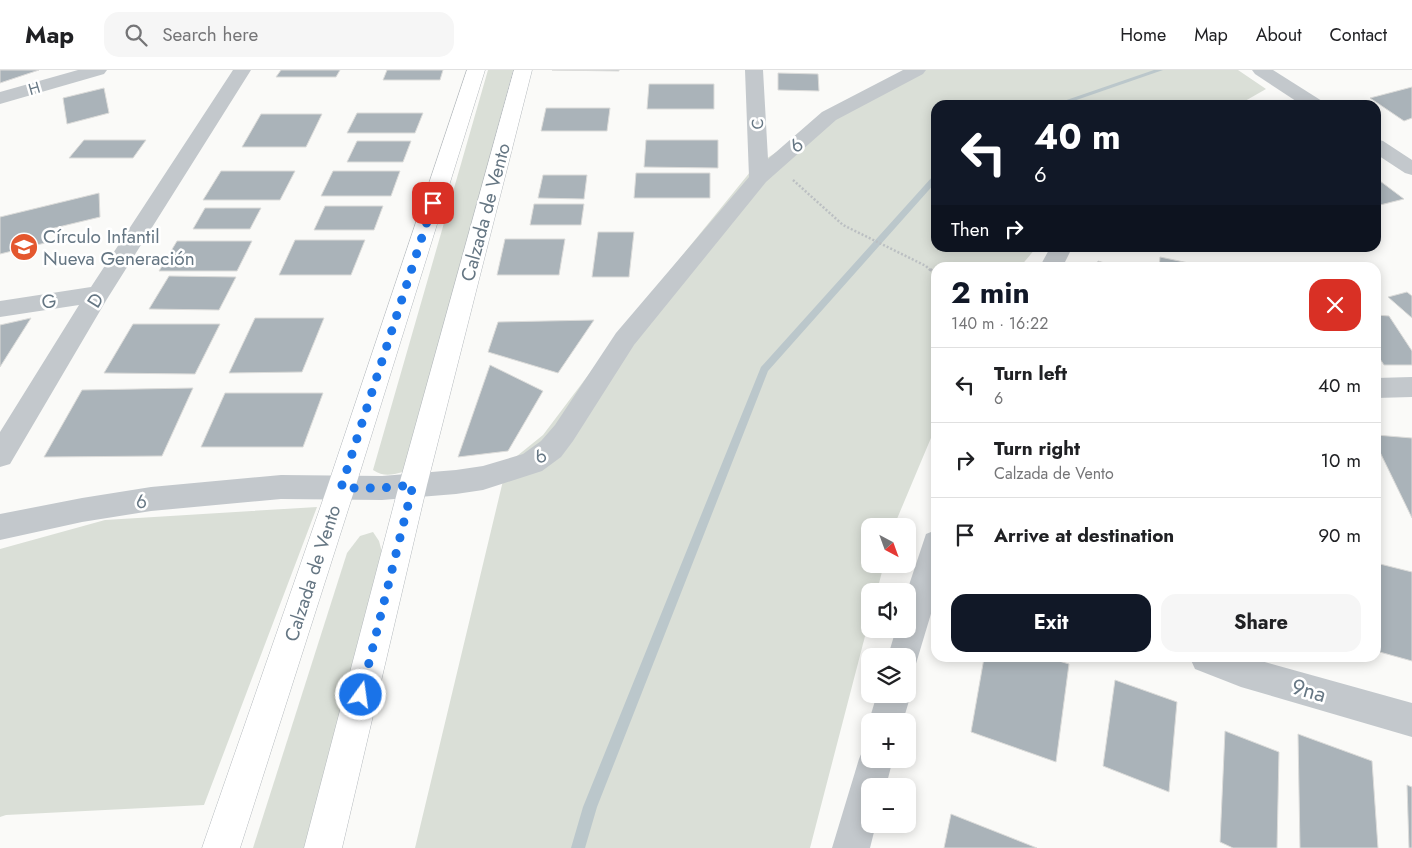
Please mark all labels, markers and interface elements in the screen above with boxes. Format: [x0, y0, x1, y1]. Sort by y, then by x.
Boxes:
search box [104, 12, 454, 57]
text: Map [25, 17, 74, 52]
icon: search [122, 21, 150, 49]
text: Search here [162, 21, 258, 48]
text: Home [1120, 22, 1166, 48]
text: Map [1194, 22, 1228, 48]
text: About [1256, 22, 1301, 48]
text: Contact [1329, 22, 1387, 48]
street label: H [25, 76, 43, 101]
text: 40 m [1034, 112, 1121, 162]
street label: C [746, 118, 769, 130]
icon: left [951, 120, 1016, 185]
street label: 6 [783, 132, 809, 159]
street label: Calzada de Vento [454, 140, 517, 284]
text: 6 [1034, 158, 1047, 190]
pin [412, 182, 454, 224]
icon: arrive [419, 189, 447, 217]
icon: right [1000, 215, 1028, 243]
text: Then [951, 216, 990, 243]
place label: Círculo Infantil Nueva Generación [43, 223, 195, 272]
school or university icon: Círculo Infantil Nueva Generación [9, 232, 39, 262]
text: 2 min [951, 271, 1030, 314]
button: close [1309, 279, 1361, 331]
street label: G [40, 287, 58, 316]
street label: D [81, 288, 110, 313]
text: 140 m · 16:22 [951, 312, 1048, 335]
text: Turn left [994, 360, 1067, 387]
icon: left [951, 371, 979, 399]
text: 40 m [1318, 372, 1361, 399]
text: 6 [994, 387, 1003, 410]
text: Turn right [994, 435, 1080, 462]
street label: 6 [528, 442, 553, 471]
icon: right [951, 446, 979, 474]
text: 10 m [1321, 447, 1361, 474]
text: Calzada de Vento [994, 462, 1114, 485]
street label: 6 [134, 487, 149, 516]
street label: Calzada de Vento [278, 501, 347, 645]
north arrow [861, 518, 916, 572]
map controls [861, 518, 916, 833]
icon: arrive [951, 521, 979, 549]
text: Arrive at destination [994, 522, 1174, 549]
text: 90 m [1318, 522, 1361, 549]
button: sound [861, 583, 916, 638]
button: Exit [951, 594, 1151, 652]
button: Share [1161, 594, 1361, 652]
button: layers [861, 648, 916, 703]
position arrow [334, 668, 386, 720]
street label: 9na [1288, 670, 1330, 710]
button: + [861, 713, 916, 768]
button: − [861, 778, 916, 833]

